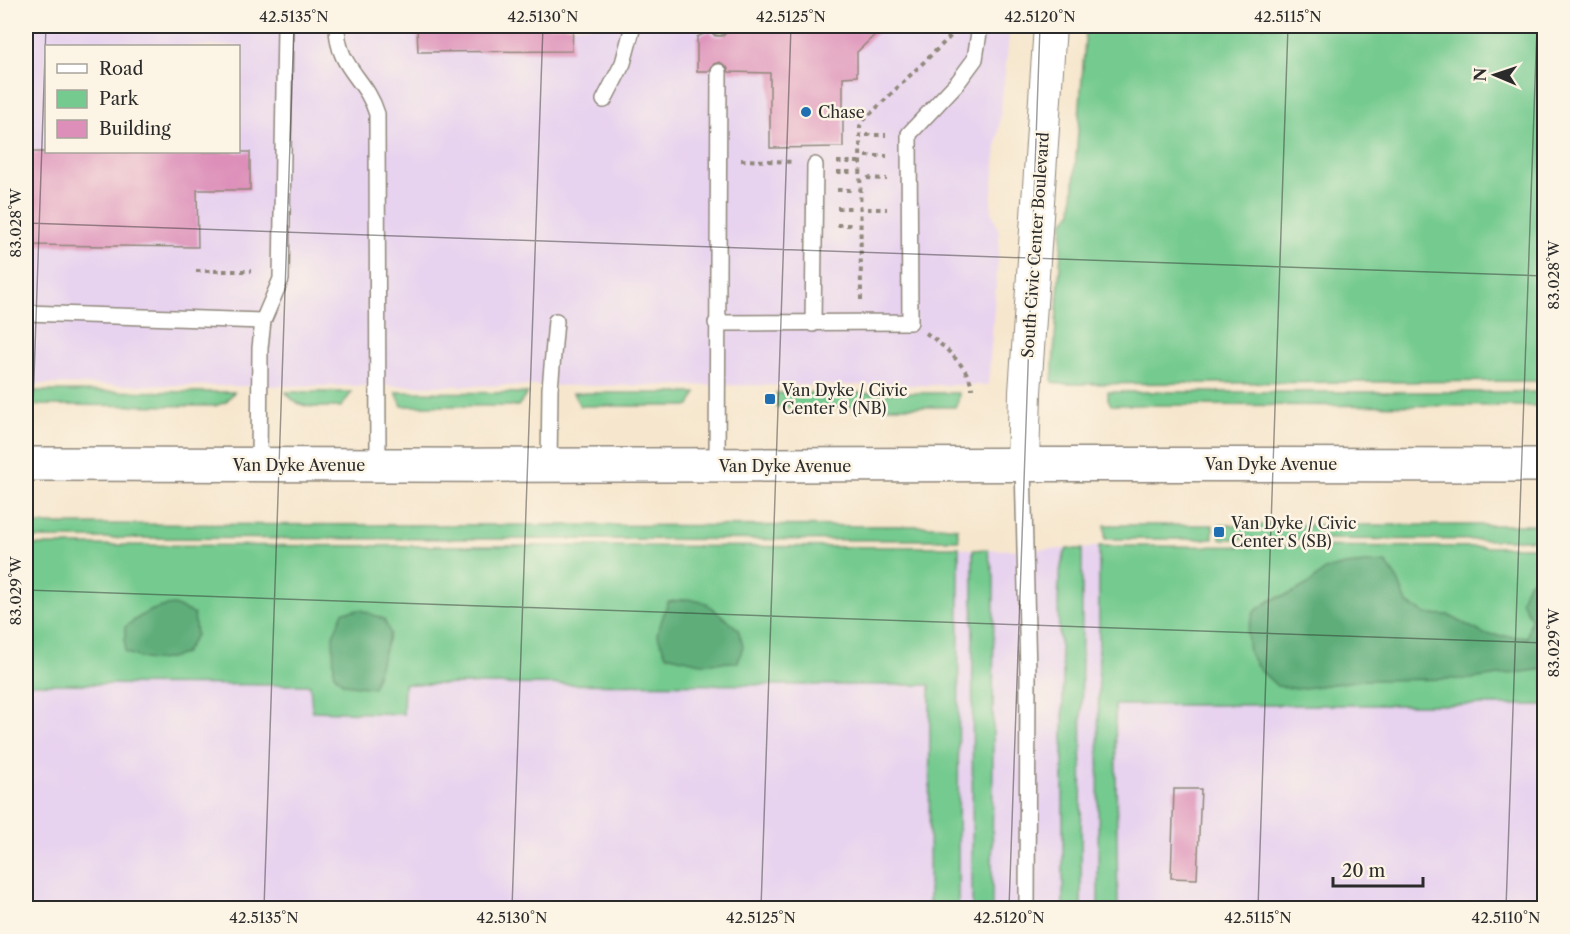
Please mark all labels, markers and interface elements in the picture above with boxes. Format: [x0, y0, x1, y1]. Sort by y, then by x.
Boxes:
text: 42.5135°N [259, 7, 329, 26]
text: 42.5130°N [508, 7, 578, 26]
text: 42.5125°N [756, 7, 826, 26]
text: 42.5120°N [1004, 7, 1076, 26]
text: 42.5115°N [1254, 7, 1322, 26]
legend [45, 45, 240, 153]
north arrow [1465, 45, 1525, 105]
text: Road [99, 58, 144, 80]
text: N [1470, 67, 1490, 82]
text: Park [99, 88, 140, 110]
place label: Chase [818, 102, 865, 122]
marker: Chase [799, 105, 813, 119]
text: Building [99, 118, 171, 140]
street label: South Civic Center Boulevard [1017, 131, 1053, 359]
text: 83.028°W [6, 188, 25, 258]
text: 83.028°W [1544, 240, 1563, 310]
place label: Van Dyke / Civic Center S (NB) [781, 380, 907, 418]
marker: Van Dyke / Civic Center S (NB) [763, 392, 777, 406]
street label: Van Dyke Avenue [1204, 454, 1337, 474]
street label: Van Dyke Avenue [232, 455, 365, 475]
street label: Van Dyke Avenue [718, 456, 851, 476]
place label: Van Dyke / Civic Center S (SB) [1230, 513, 1356, 551]
marker: Van Dyke / Civic Center S (SB) [1212, 525, 1226, 539]
text: 83.029°W [6, 556, 25, 626]
text: 83.029°W [1544, 608, 1563, 678]
scale bar [1333, 850, 1423, 888]
text: 20 m [1342, 860, 1386, 882]
text: 42.5135°N [229, 908, 299, 927]
text: 42.5130°N [477, 908, 547, 927]
text: 42.5125°N [726, 908, 796, 927]
text: 42.5120°N [973, 908, 1045, 927]
text: 42.5115°N [1224, 908, 1292, 927]
text: 42.5110°N [1472, 908, 1540, 927]

